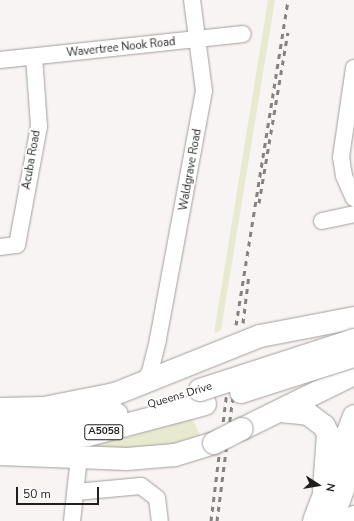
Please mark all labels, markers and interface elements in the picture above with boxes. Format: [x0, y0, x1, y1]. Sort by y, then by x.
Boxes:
street label: Wavertree Nook Road [66, 36, 176, 60]
street label: Waldgrave Road [177, 128, 205, 212]
street label: Acuba Road [20, 129, 44, 191]
street label: Queens Drive [146, 380, 214, 412]
road number: A5058 [84, 424, 124, 440]
north arrow [298, 465, 338, 505]
scale bar [18, 479, 101, 505]
text: N [322, 482, 338, 493]
text: 50 m [23, 486, 51, 502]

